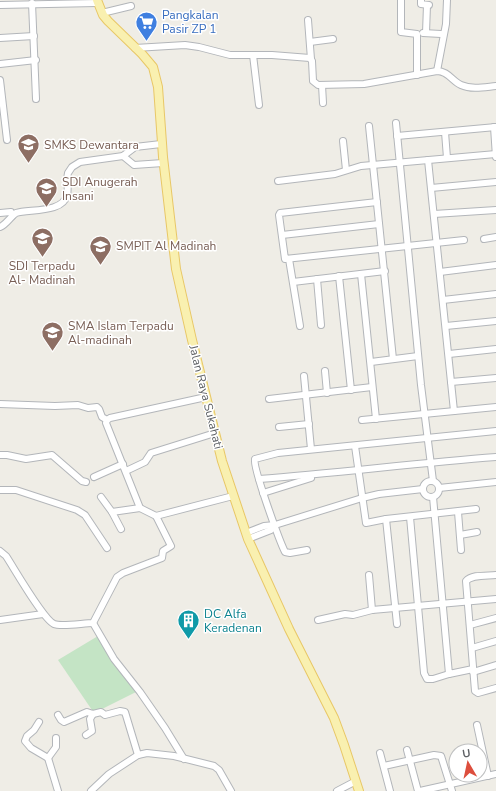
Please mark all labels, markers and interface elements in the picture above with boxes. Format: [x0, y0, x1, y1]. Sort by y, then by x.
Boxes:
place label: Pangkalan Pasir ZP 1 [162, 7, 219, 37]
supermarket icon: Pangkalan Pasir ZP 1 [134, 9, 160, 42]
school or university icon: SMKS Dewantara [16, 132, 42, 165]
place label: SMKS Dewantara [44, 137, 139, 153]
place label: SDI Anugerah Insani [62, 174, 138, 204]
school or university icon: SDI Anugerah Insani [34, 176, 60, 209]
school or university icon: SDI Terpadu Al- Madinah [29, 226, 55, 259]
school or university icon: SMPIT Al Madinah [87, 233, 113, 266]
place label: SMPIT Al Madinah [116, 238, 216, 254]
place label: SDI Terpadu Al- Madinah [9, 258, 75, 288]
place label: SMA Islam Terpadu Al-madinah [68, 318, 174, 348]
school or university icon: SMA Islam Terpadu Al-madinah [39, 320, 65, 353]
street label: Jalan Raya Sukahati [185, 342, 227, 451]
place label: DC Alfa Keradenan [204, 606, 262, 636]
building icon: DC Alfa Keradenan [175, 608, 201, 641]
north arrow [448, 743, 488, 783]
text: U [461, 746, 472, 762]

